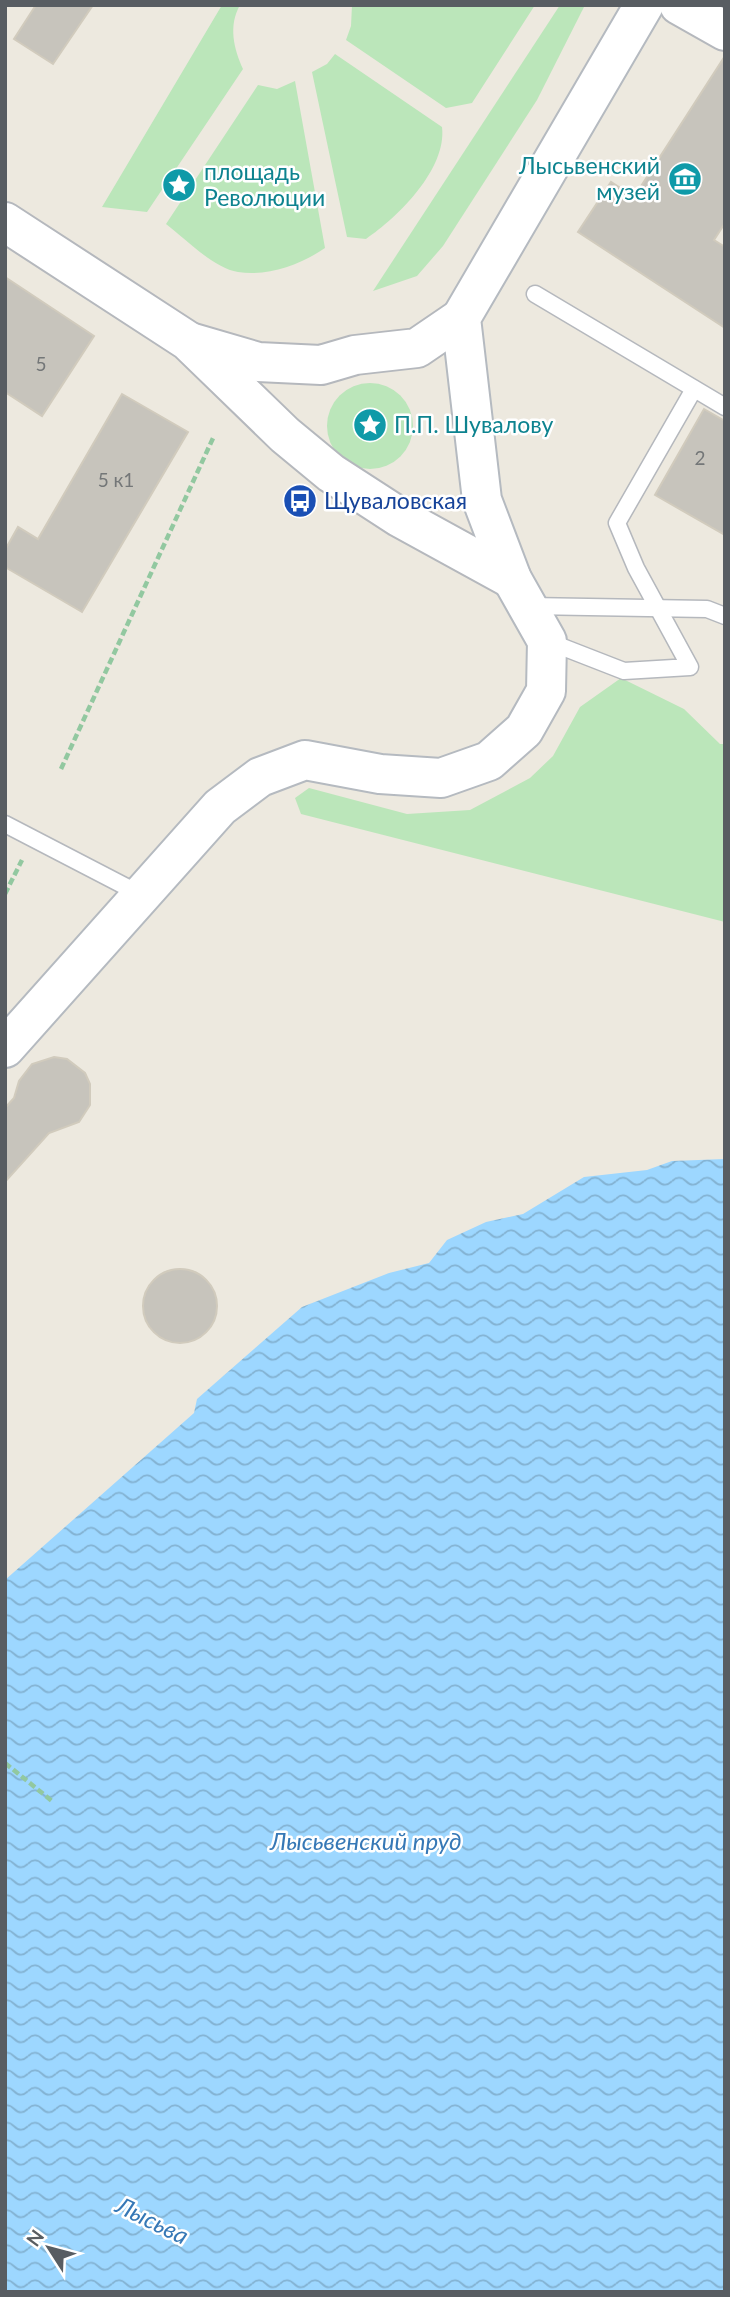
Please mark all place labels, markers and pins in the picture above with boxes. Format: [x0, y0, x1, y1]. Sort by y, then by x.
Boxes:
place label: Лысьвенский музей [518, 151, 660, 205]
place label: площадь Революции [204, 157, 325, 211]
museum icon: Лысьвенский музей [666, 160, 704, 198]
place icon: площадь Революции [160, 166, 198, 204]
place icon: П.П. Шувалову [351, 406, 389, 444]
place label: П.П. Шувалову [394, 410, 553, 438]
bus stop icon: Щуваловская [281, 482, 319, 520]
place label: Щуваловская [324, 486, 467, 514]

